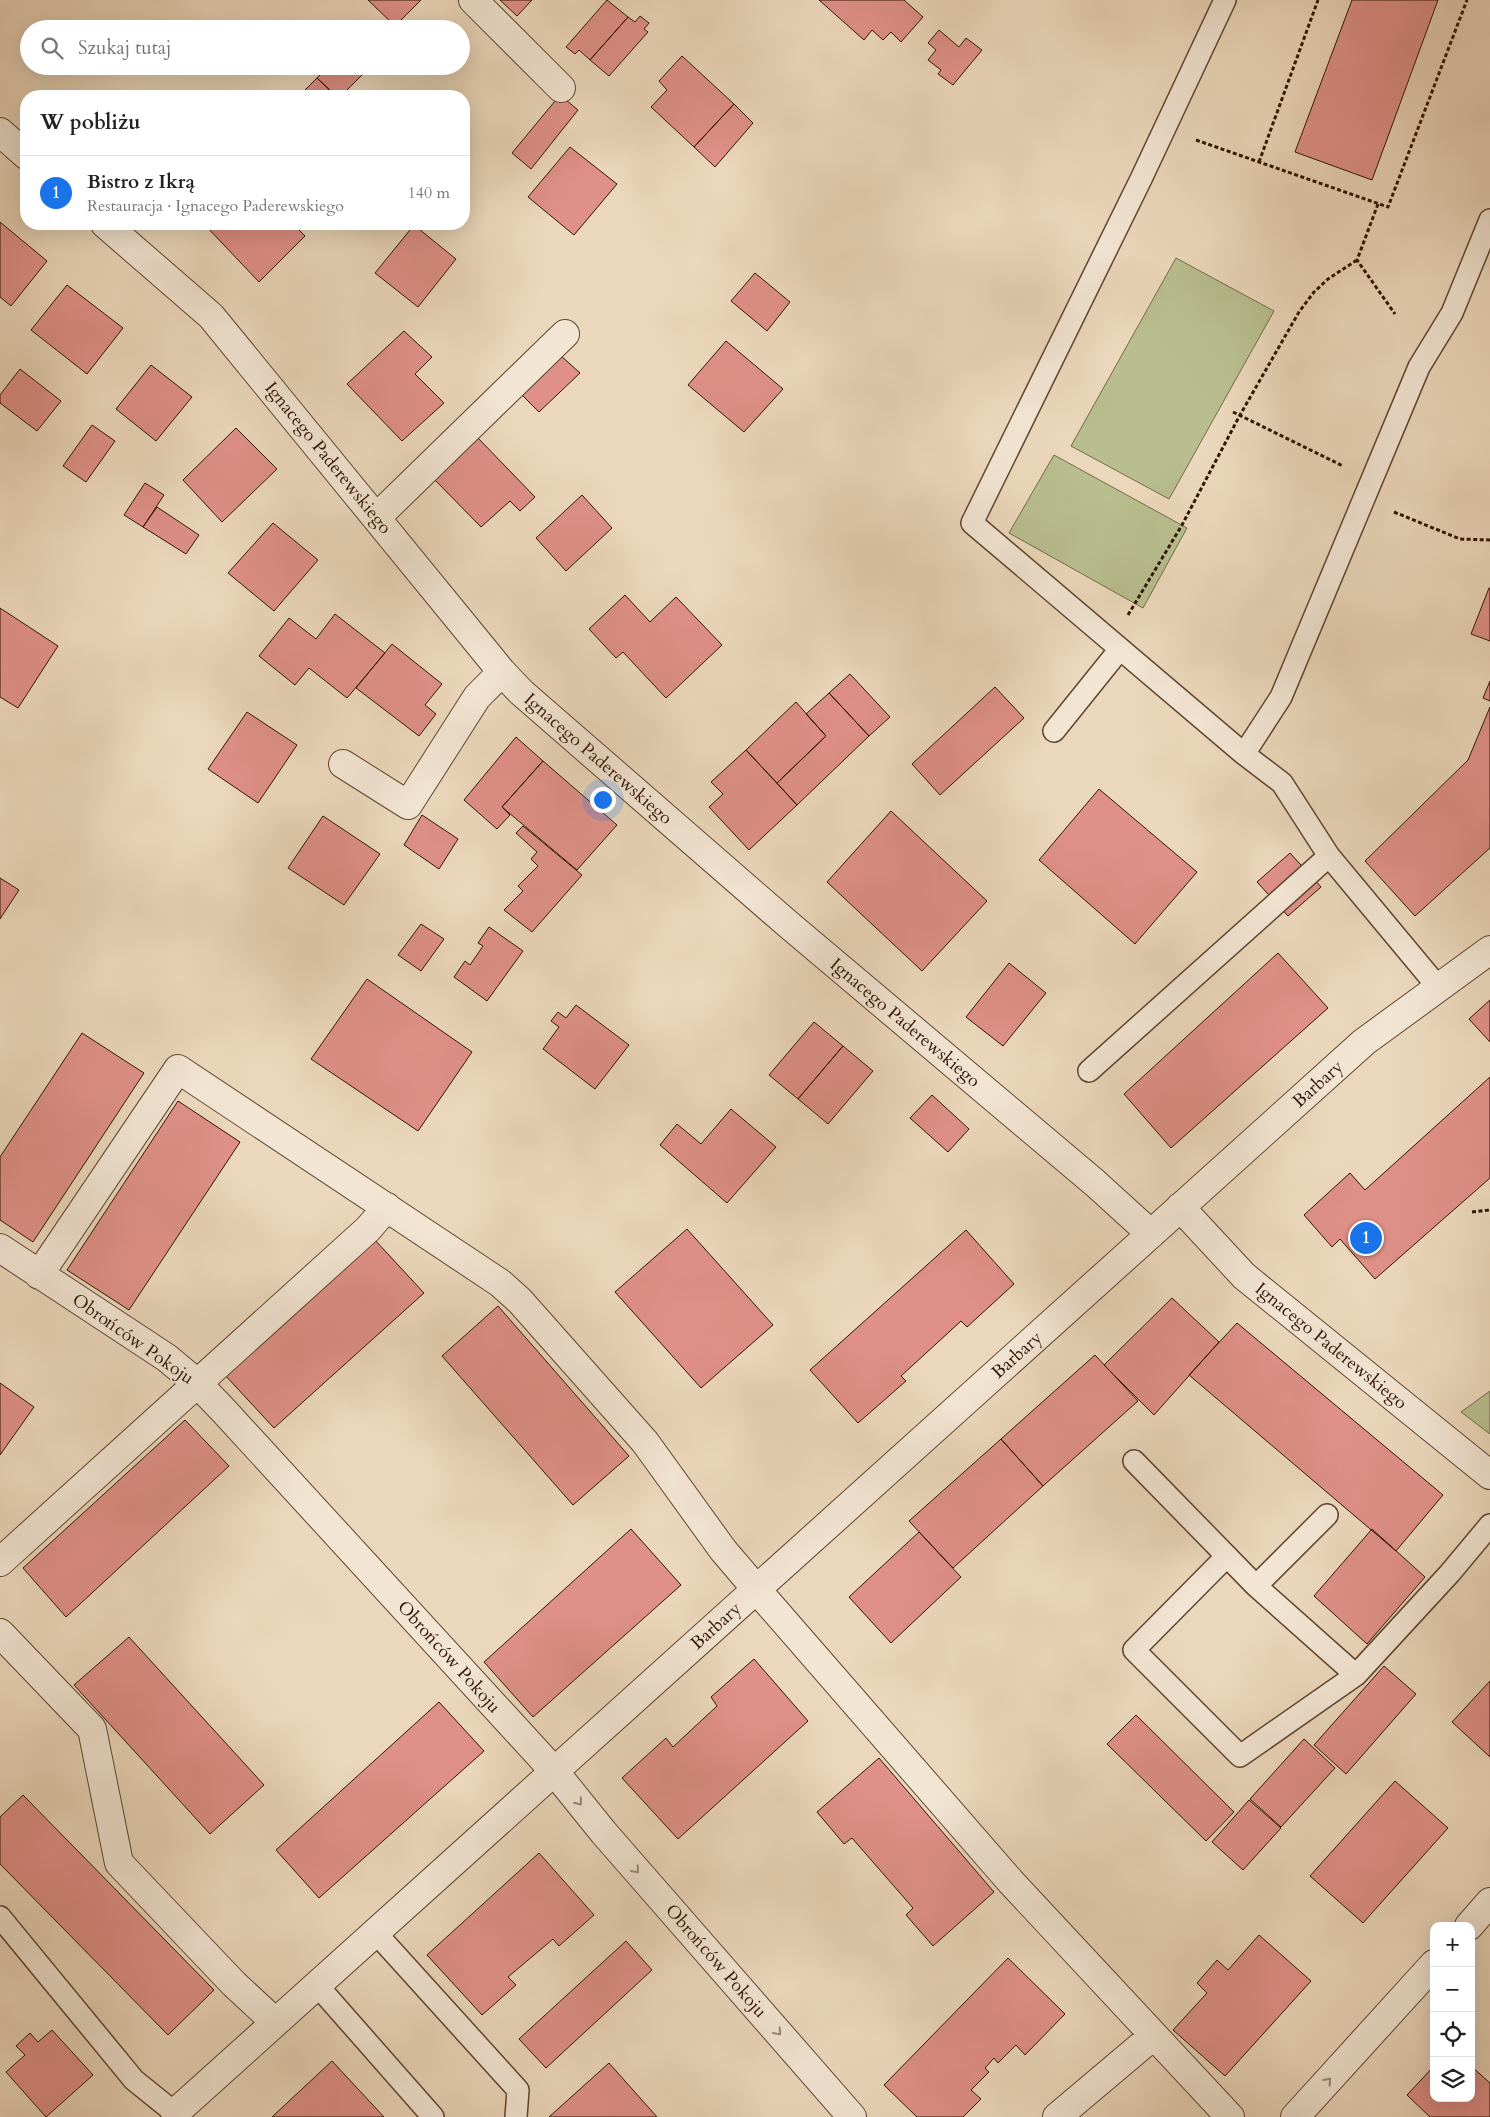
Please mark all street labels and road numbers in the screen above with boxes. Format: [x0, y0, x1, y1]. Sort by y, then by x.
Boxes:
street label: Ignacego Paderewskiego [259, 377, 397, 540]
street label: Ignacego Paderewskiego [518, 687, 678, 831]
street label: Ignacego Paderewskiego [824, 953, 986, 1094]
street label: Barbary [1287, 1054, 1349, 1113]
street label: Ignacego Paderewskiego [1250, 1277, 1413, 1415]
street label: Obrońców Pokoju [67, 1288, 199, 1391]
street label: Barbary [986, 1325, 1048, 1384]
street label: Obrońców Pokoju [392, 1595, 506, 1719]
street label: Barbary [685, 1596, 747, 1655]
street label: Obrońców Pokoju [659, 1899, 773, 2024]

